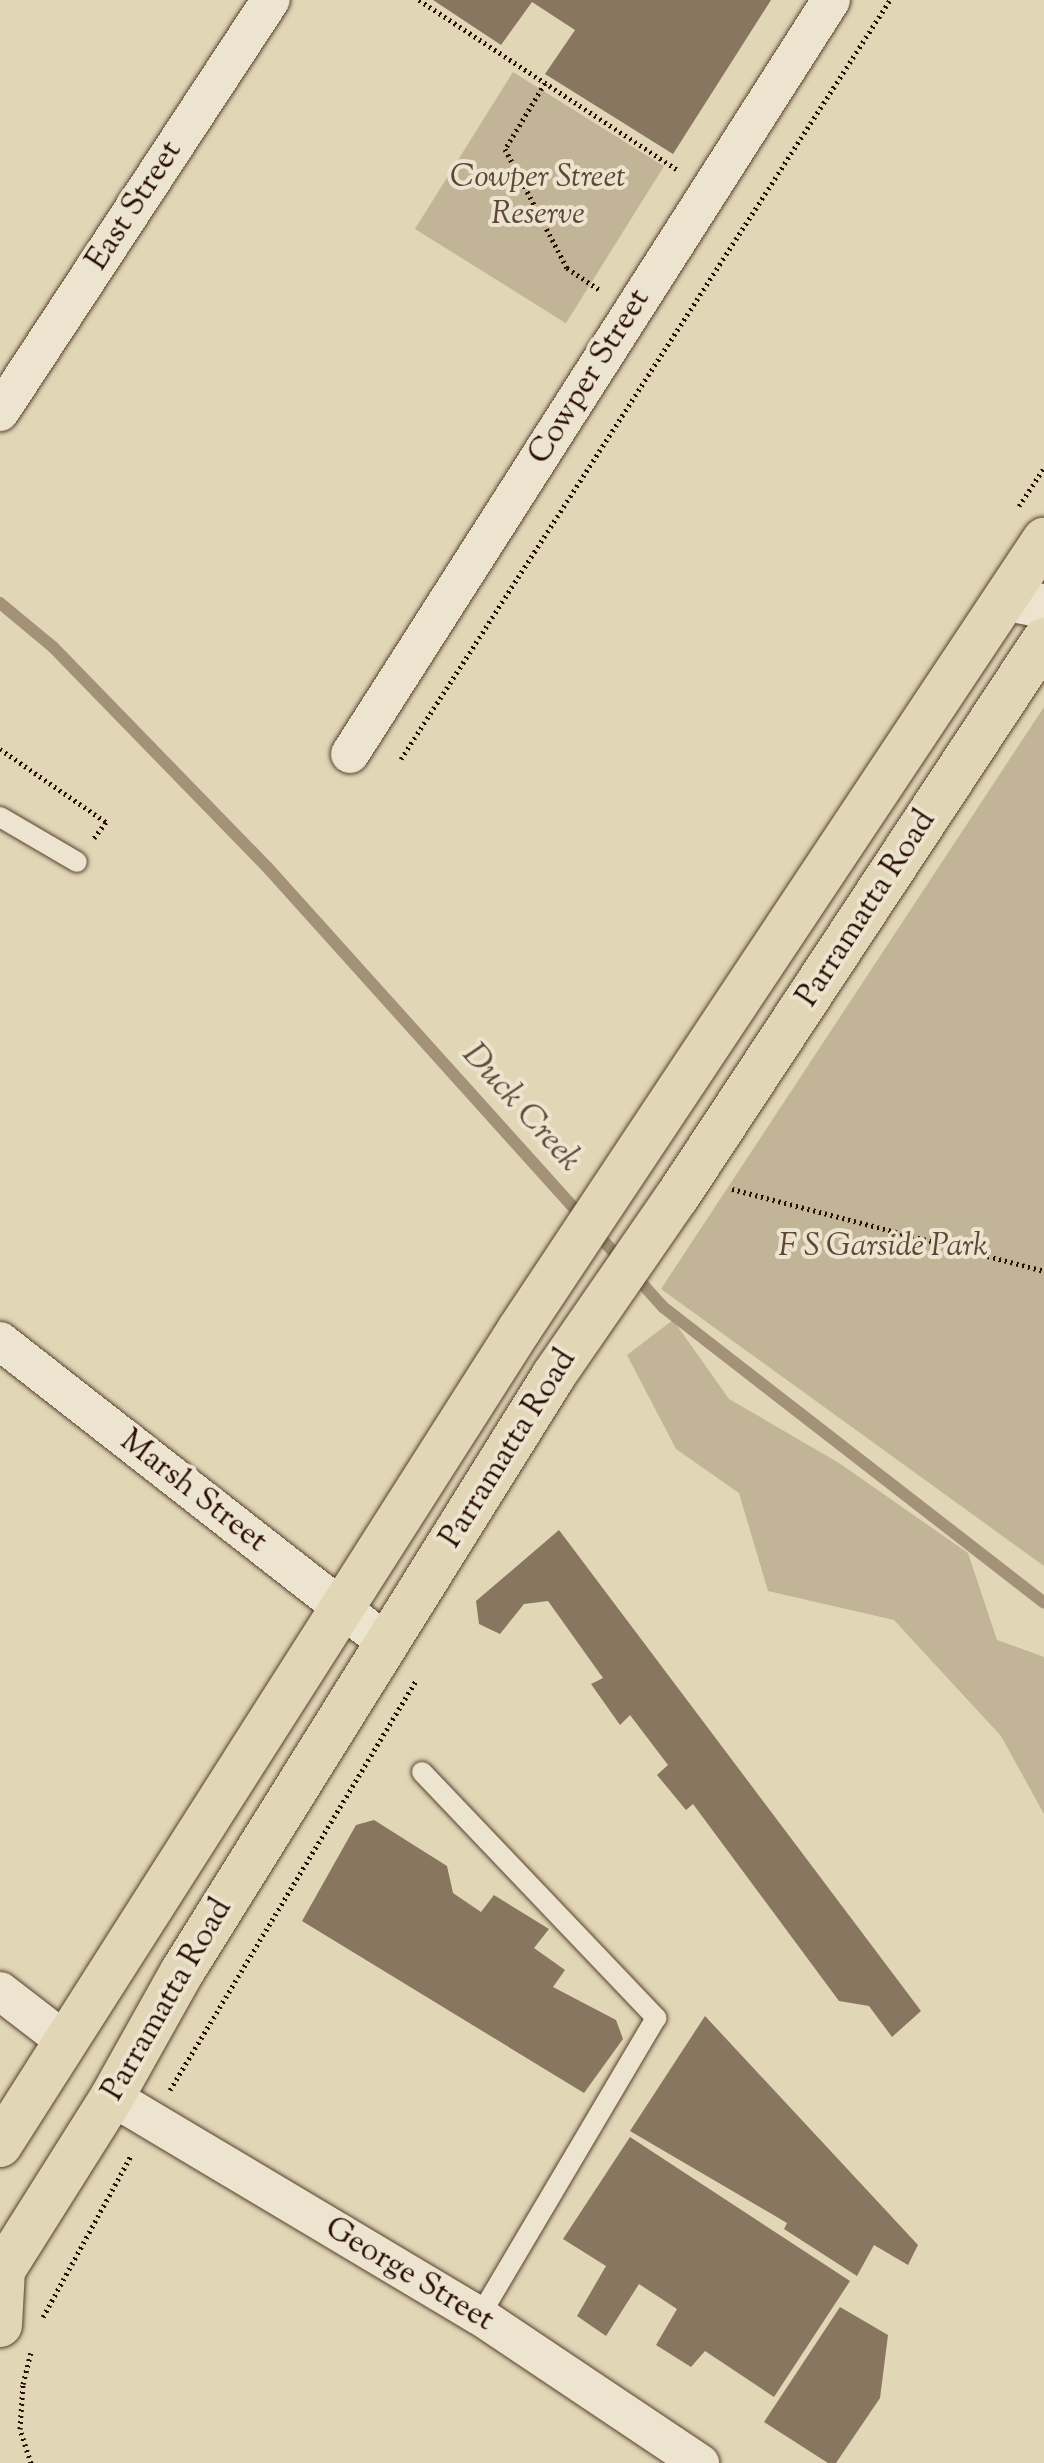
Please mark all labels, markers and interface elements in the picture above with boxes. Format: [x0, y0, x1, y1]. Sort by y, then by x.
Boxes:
street label: East Street [79, 134, 191, 278]
park label: Cowper Street Reserve [450, 160, 626, 235]
street label: Cowper Street [521, 282, 659, 472]
street label: Parramatta Road [789, 803, 945, 1015]
water label: Duck Creek [453, 1035, 589, 1181]
park label: F S Garside Park [778, 1228, 988, 1266]
street label: Parramatta Road [433, 1343, 585, 1555]
street label: Marsh Street [112, 1423, 274, 1561]
street label: Parramatta Road [95, 1892, 241, 2108]
street label: George Street [318, 2210, 500, 2340]

